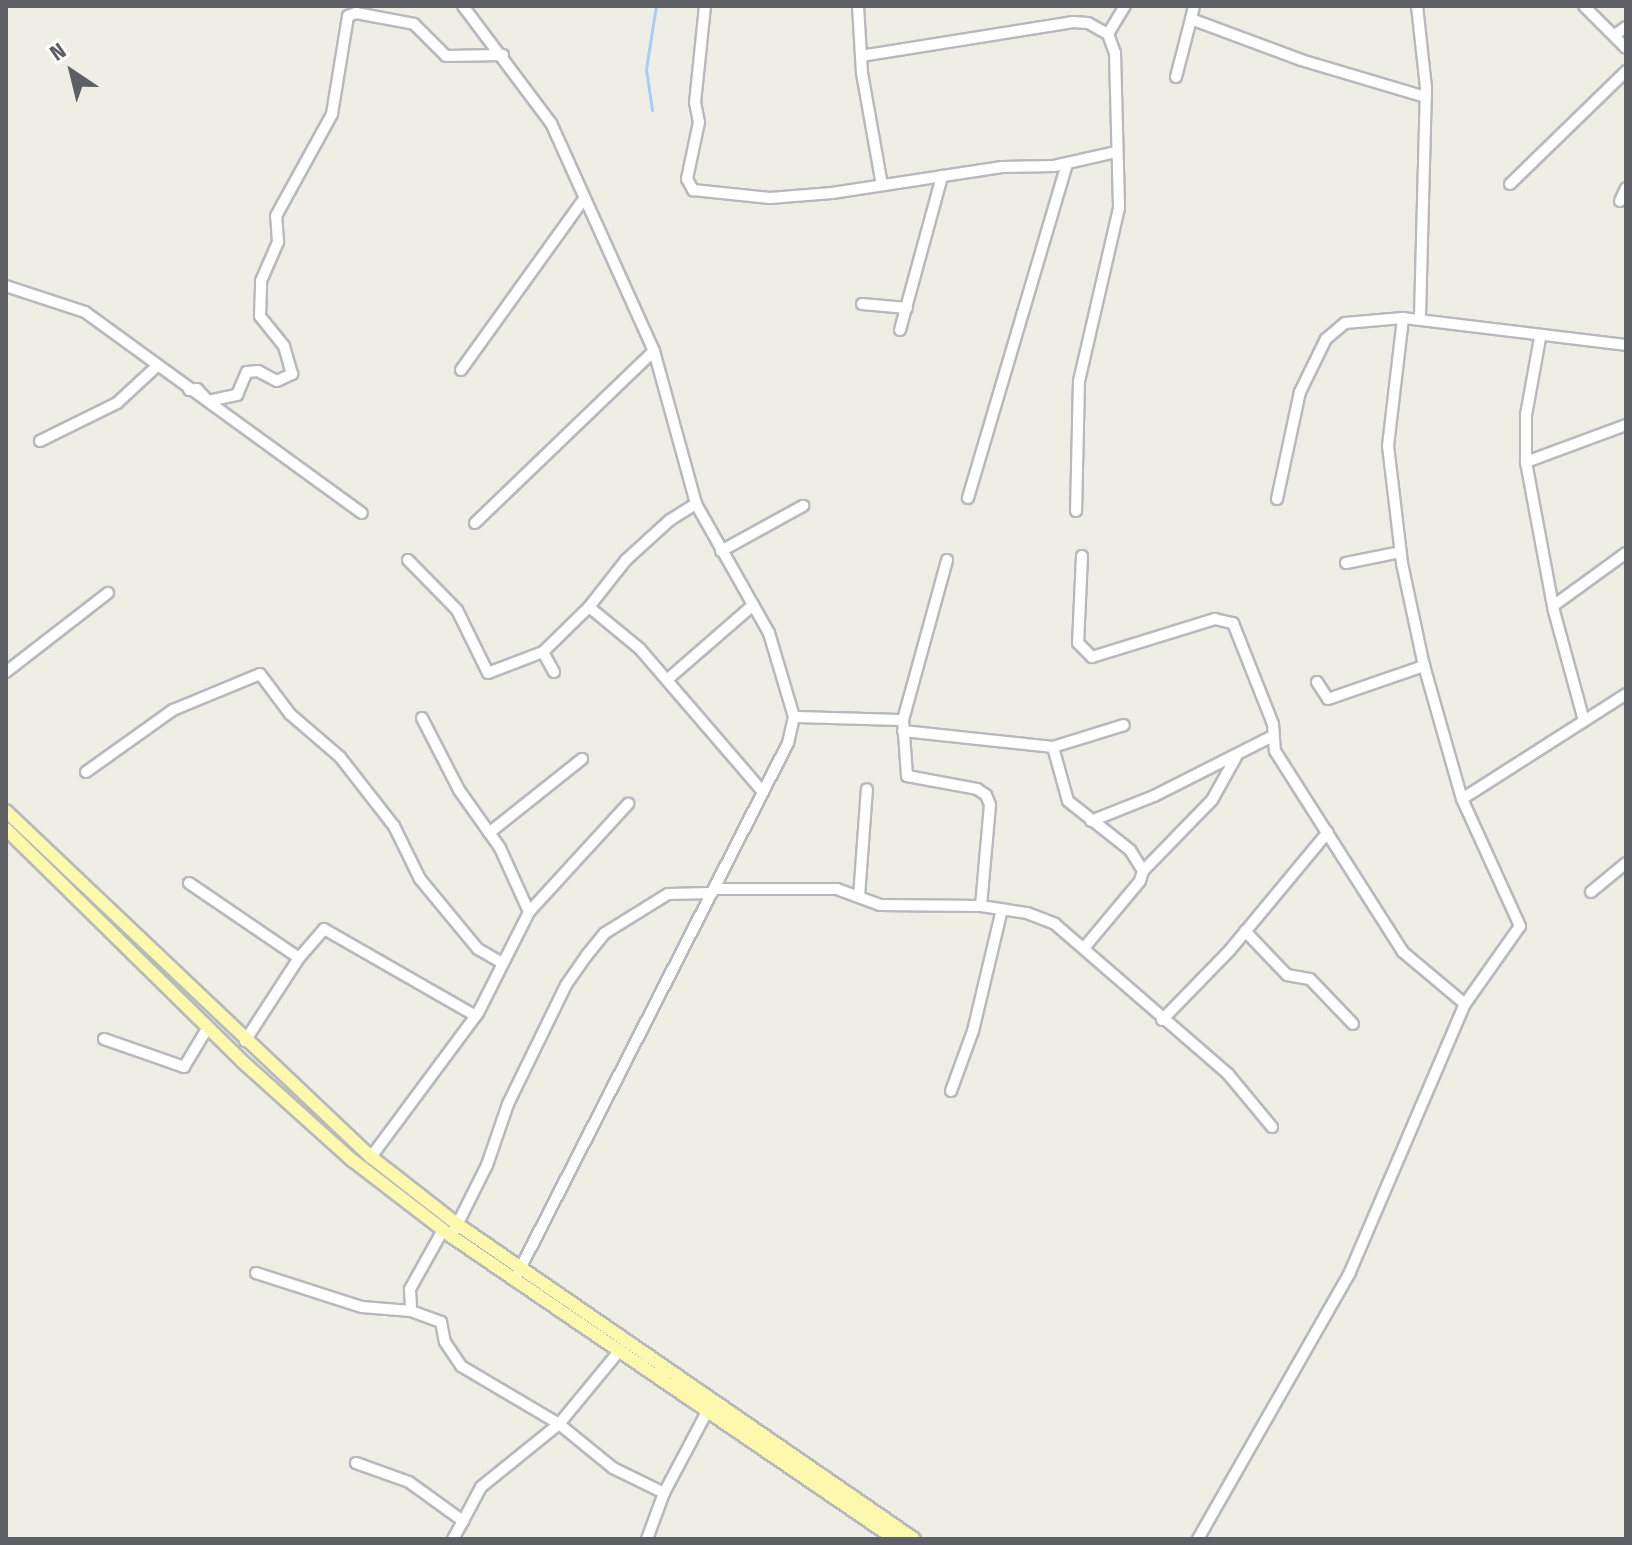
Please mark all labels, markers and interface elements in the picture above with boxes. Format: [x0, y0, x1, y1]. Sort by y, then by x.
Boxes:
north arrow [32, 32, 112, 112]
text: N [45, 37, 71, 67]

